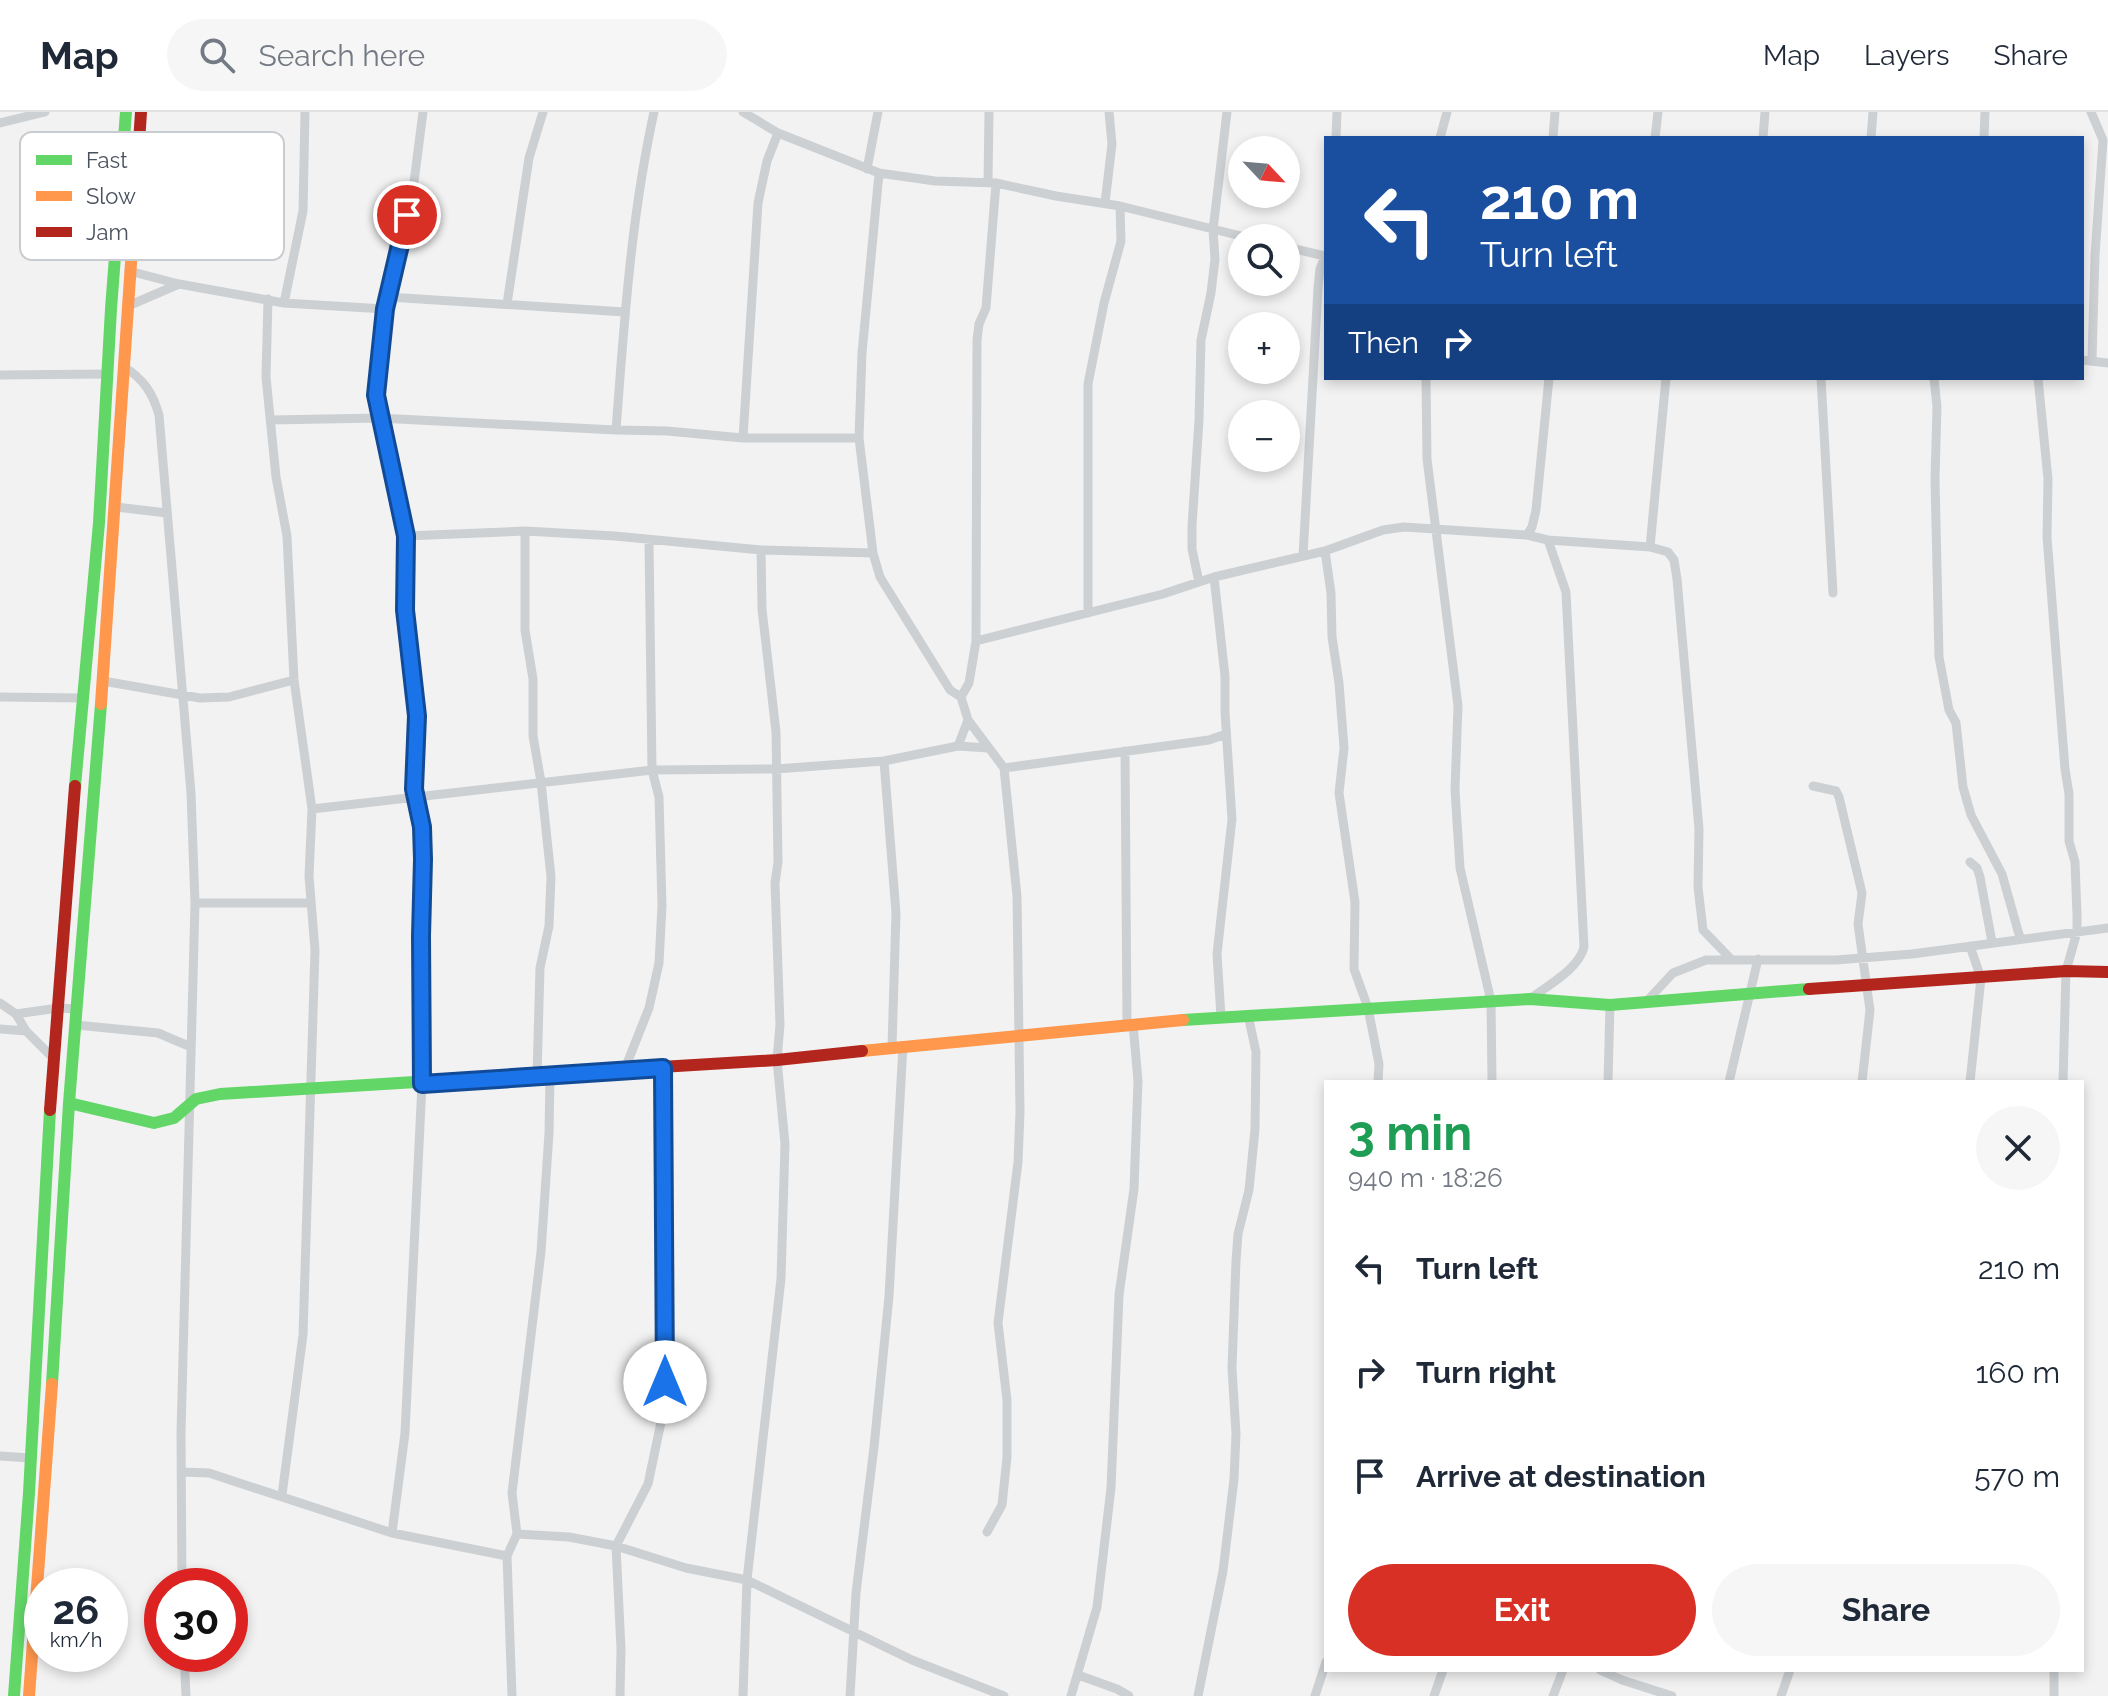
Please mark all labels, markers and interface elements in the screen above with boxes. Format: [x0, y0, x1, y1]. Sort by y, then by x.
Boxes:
search box [167, 19, 727, 91]
text: Map [40, 33, 119, 78]
icon: search [195, 33, 239, 77]
text: Search here [259, 38, 425, 73]
text: Map [1763, 39, 1820, 72]
text: Layers [1864, 39, 1950, 72]
text: Share [1994, 39, 2068, 72]
legend [20, 132, 284, 260]
north arrow [1228, 136, 1300, 208]
map controls [1228, 136, 1300, 472]
text: Fast [86, 147, 128, 173]
text: 210 m [1480, 166, 1639, 232]
icon: left [1348, 168, 1452, 272]
pin [373, 181, 441, 249]
text: Slow [86, 183, 136, 209]
icon: arrive [385, 193, 429, 237]
text: Jam [86, 219, 129, 245]
button: search [1228, 224, 1300, 296]
text: Turn left [1480, 233, 1618, 275]
button: + [1228, 312, 1300, 384]
icon: right [1435, 320, 1479, 364]
text: Then [1348, 325, 1419, 360]
button: − [1228, 400, 1300, 472]
text: 3 min [1348, 1105, 1472, 1161]
button: close [1976, 1106, 2060, 1190]
text: 940 m · 18:26 [1348, 1163, 1503, 1193]
icon: left [1348, 1246, 1392, 1290]
text: Turn left [1416, 1251, 1538, 1286]
text: 210 m [1978, 1251, 2060, 1286]
position arrow [623, 1340, 707, 1424]
icon: right [1348, 1350, 1392, 1394]
text: Turn right [1416, 1355, 1556, 1390]
text: 160 m [1975, 1355, 2060, 1390]
icon: arrive [1348, 1454, 1392, 1498]
text: Arrive at destination [1416, 1459, 1706, 1494]
text: 570 m [1974, 1459, 2060, 1494]
button: Exit [1348, 1564, 1696, 1656]
button: Share [1712, 1564, 2060, 1656]
speed limit sign: 30 [144, 1568, 248, 1672]
text: 26 [53, 1586, 99, 1633]
text: km/h [50, 1628, 102, 1652]

